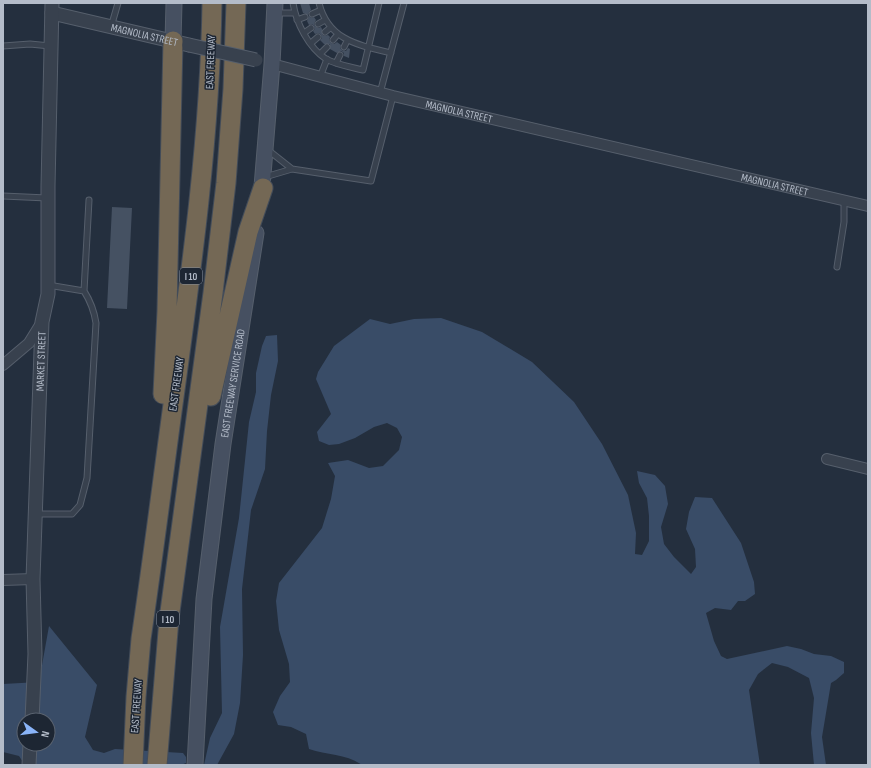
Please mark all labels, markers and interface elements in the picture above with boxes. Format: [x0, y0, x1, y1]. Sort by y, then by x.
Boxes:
street label: MAGNOLIA STREET [110, 21, 180, 49]
street label: EAST FREEWAY [203, 34, 218, 89]
street label: MAGNOLIA STREET [424, 98, 494, 126]
street label: MAGNOLIA STREET [740, 171, 810, 199]
road number: I 10 [180, 268, 202, 284]
street label: EAST FREEWAY SERVICE ROAD [218, 328, 248, 438]
street label: MARKET STREET [34, 331, 49, 391]
street label: EAST FREEWAY [166, 356, 187, 412]
road number: I 10 [157, 611, 179, 627]
street label: EAST FREEWAY [128, 678, 145, 734]
north arrow [16, 712, 56, 752]
text: N [38, 730, 52, 739]

